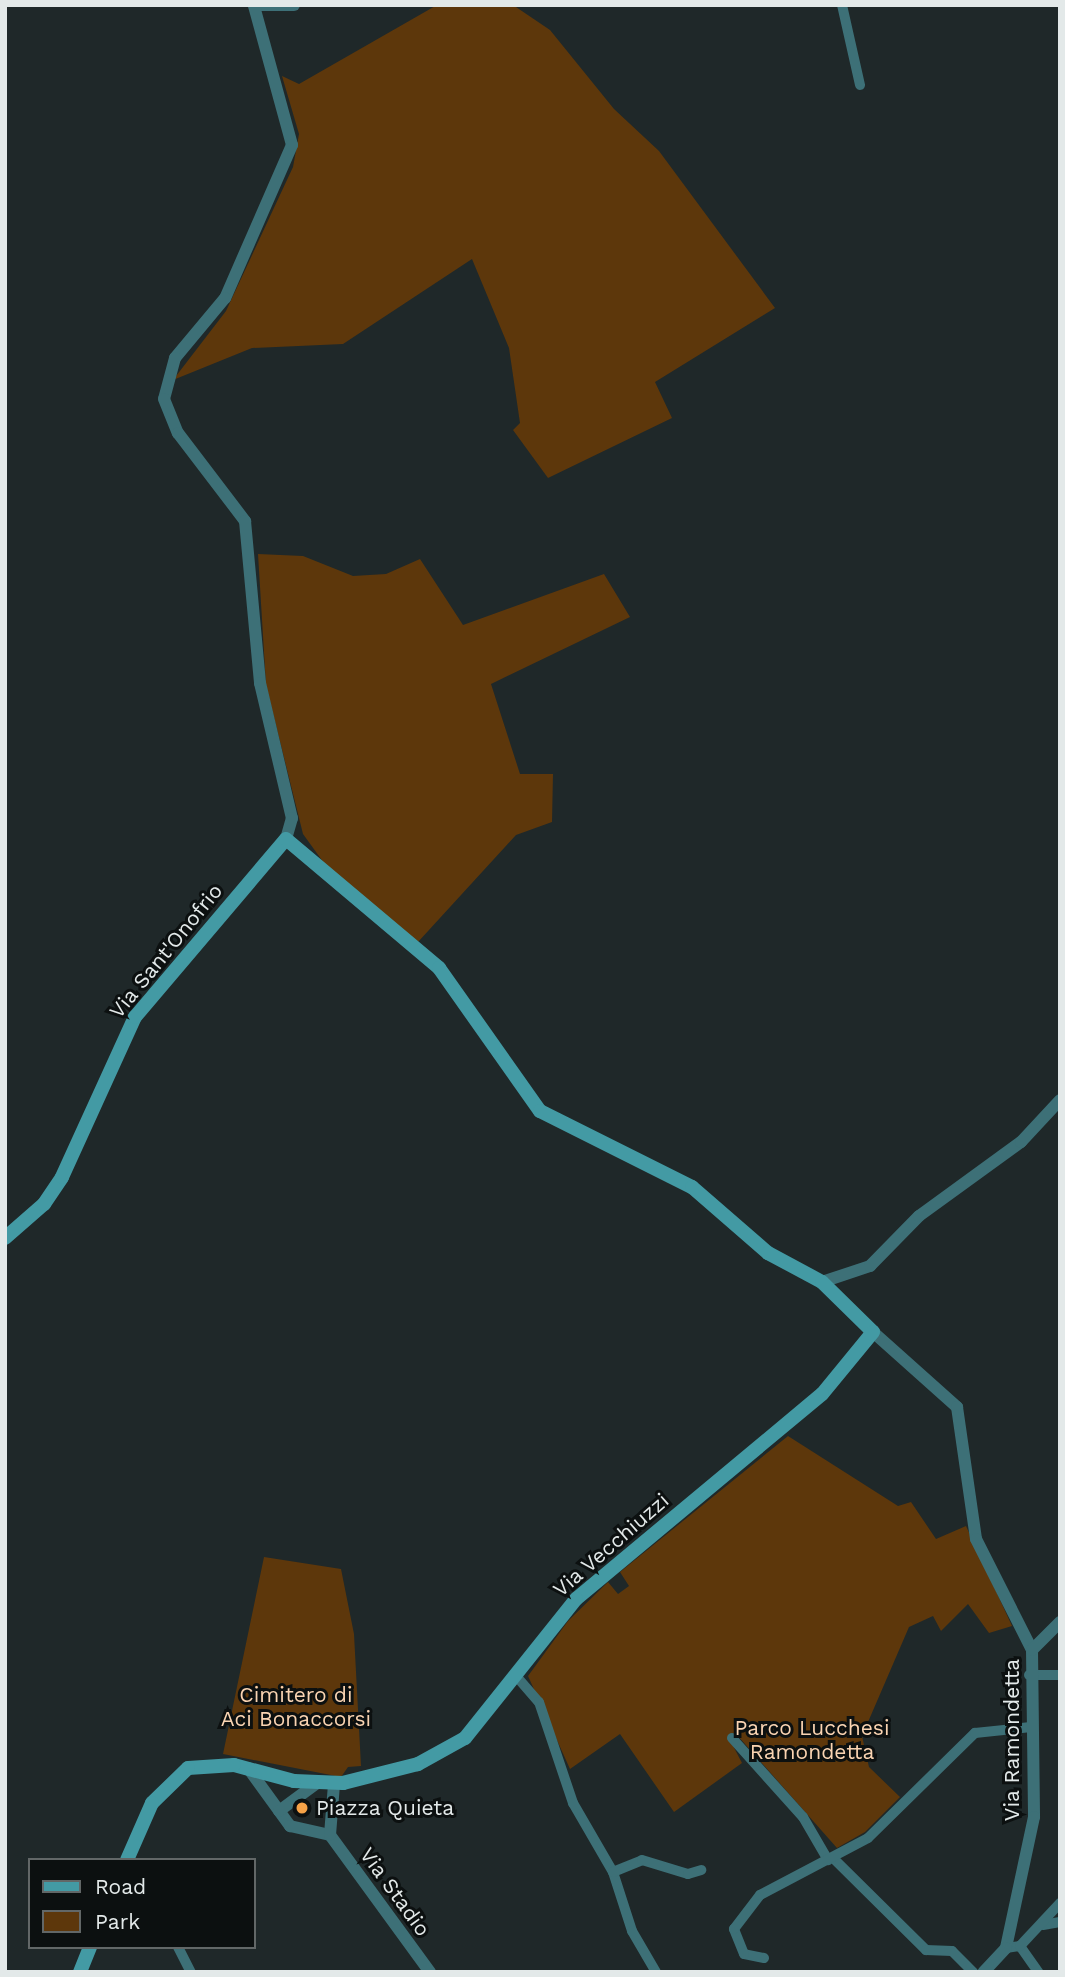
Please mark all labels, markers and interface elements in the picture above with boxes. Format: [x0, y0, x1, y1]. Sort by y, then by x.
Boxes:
street label: Via Sant'Onofrio [104, 879, 228, 1023]
street label: Via Vecchiuzzi [548, 1488, 674, 1602]
street label: Via Ramondetta [999, 1659, 1025, 1821]
park label: Cimitero di Aci Bonaccorsi [221, 1682, 371, 1732]
park label: Parco Lucchesi Ramondetta [734, 1715, 890, 1765]
place label: Piazza Quieta [316, 1795, 454, 1821]
marker: Piazza Quieta [294, 1800, 310, 1816]
street label: Via Stadio [354, 1843, 436, 1941]
legend [28, 1858, 256, 1949]
text: Road [95, 1874, 146, 1899]
text: Park [95, 1909, 140, 1934]

